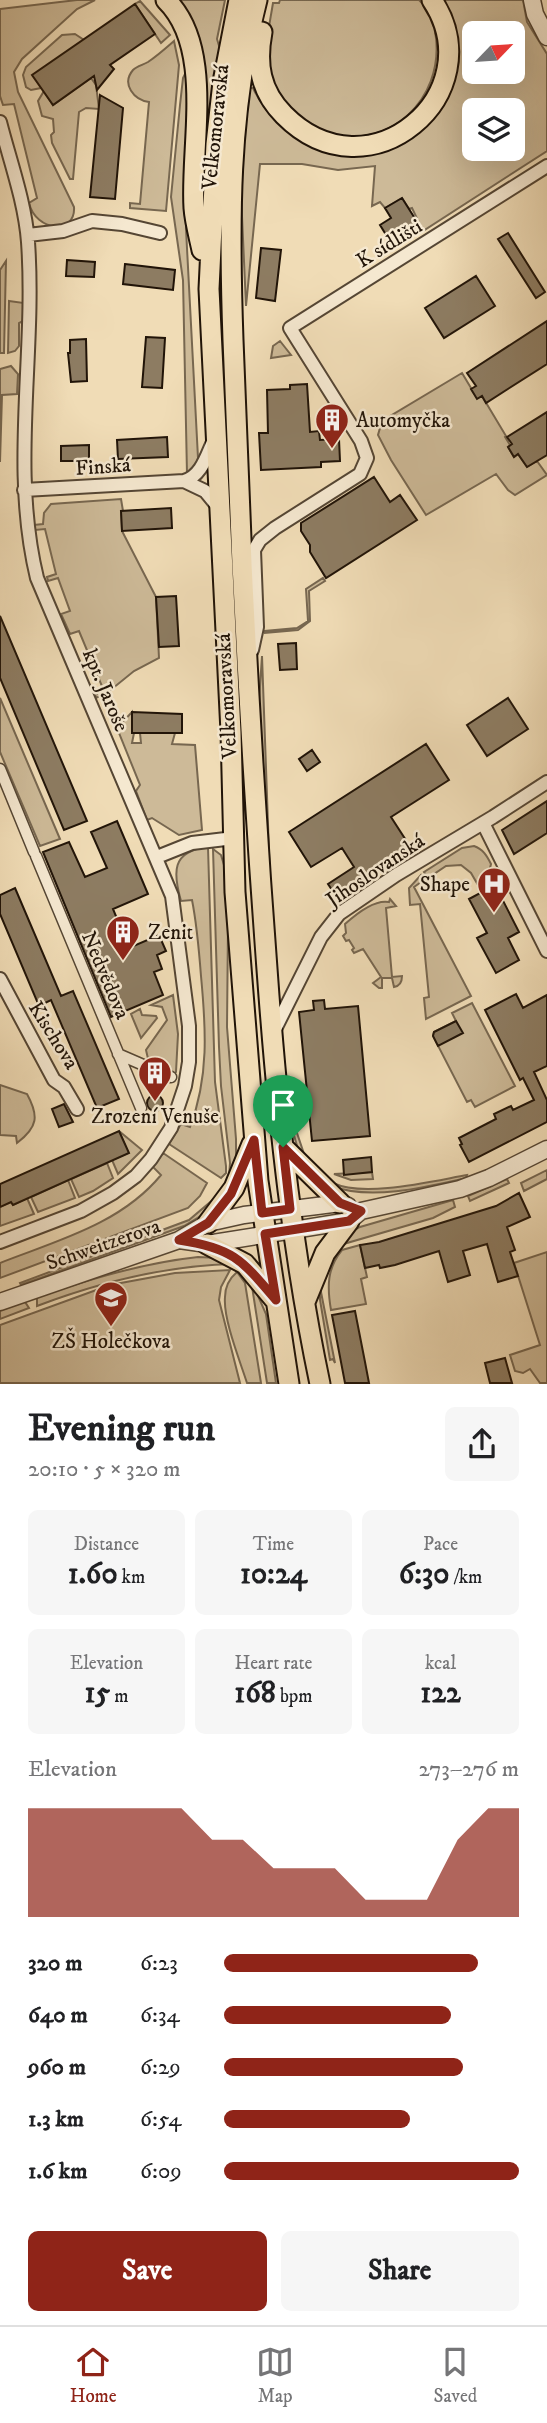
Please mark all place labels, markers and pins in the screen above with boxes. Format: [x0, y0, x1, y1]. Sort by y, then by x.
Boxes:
building icon: Automyčka [313, 401, 351, 450]
place label: Automyčka [356, 408, 450, 434]
hospital icon: Shape [475, 865, 513, 914]
place label: Shape [420, 872, 470, 898]
building icon: Zenit [104, 913, 142, 962]
place label: Zenit [148, 920, 193, 946]
building icon: Zrození Venuše [136, 1054, 174, 1103]
pin [253, 1075, 313, 1147]
place label: Zrození Venuše [91, 1104, 219, 1130]
school or university icon: ZŠ Holečkova [92, 1279, 130, 1328]
place label: ZŠ Holečkova [51, 1327, 171, 1355]

